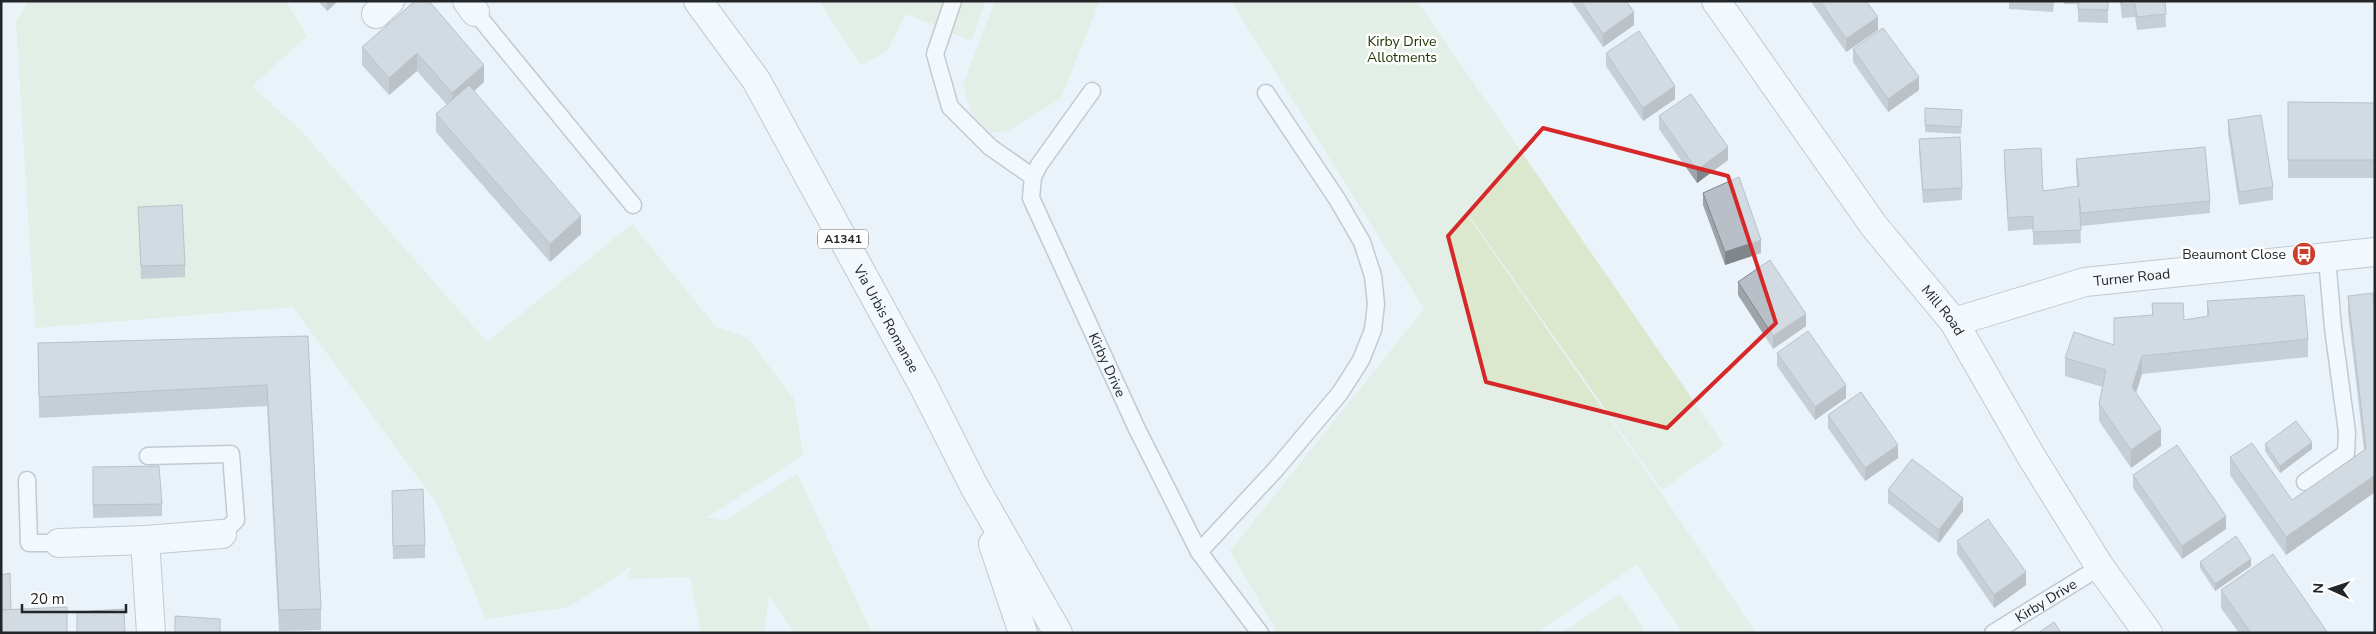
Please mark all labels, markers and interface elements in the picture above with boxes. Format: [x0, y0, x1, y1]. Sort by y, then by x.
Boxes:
park label: Kirby Drive Allotments [1367, 32, 1437, 67]
road number: A1341 [818, 230, 868, 248]
bus stop icon: Beaumont Close [2291, 241, 2317, 267]
place label: Beaumont Close [2182, 245, 2286, 264]
street label: Via Urbis Romanae [848, 261, 923, 376]
street label: Turner Road [2093, 264, 2171, 291]
street label: Mill Road [1917, 281, 1969, 339]
street label: Kirby Drive [1084, 330, 1130, 400]
north arrow [2306, 564, 2356, 614]
street label: Kirby Drive [2012, 575, 2080, 627]
scale bar [22, 582, 126, 614]
text: N [2309, 583, 2328, 594]
text: 20 m [30, 589, 65, 609]

